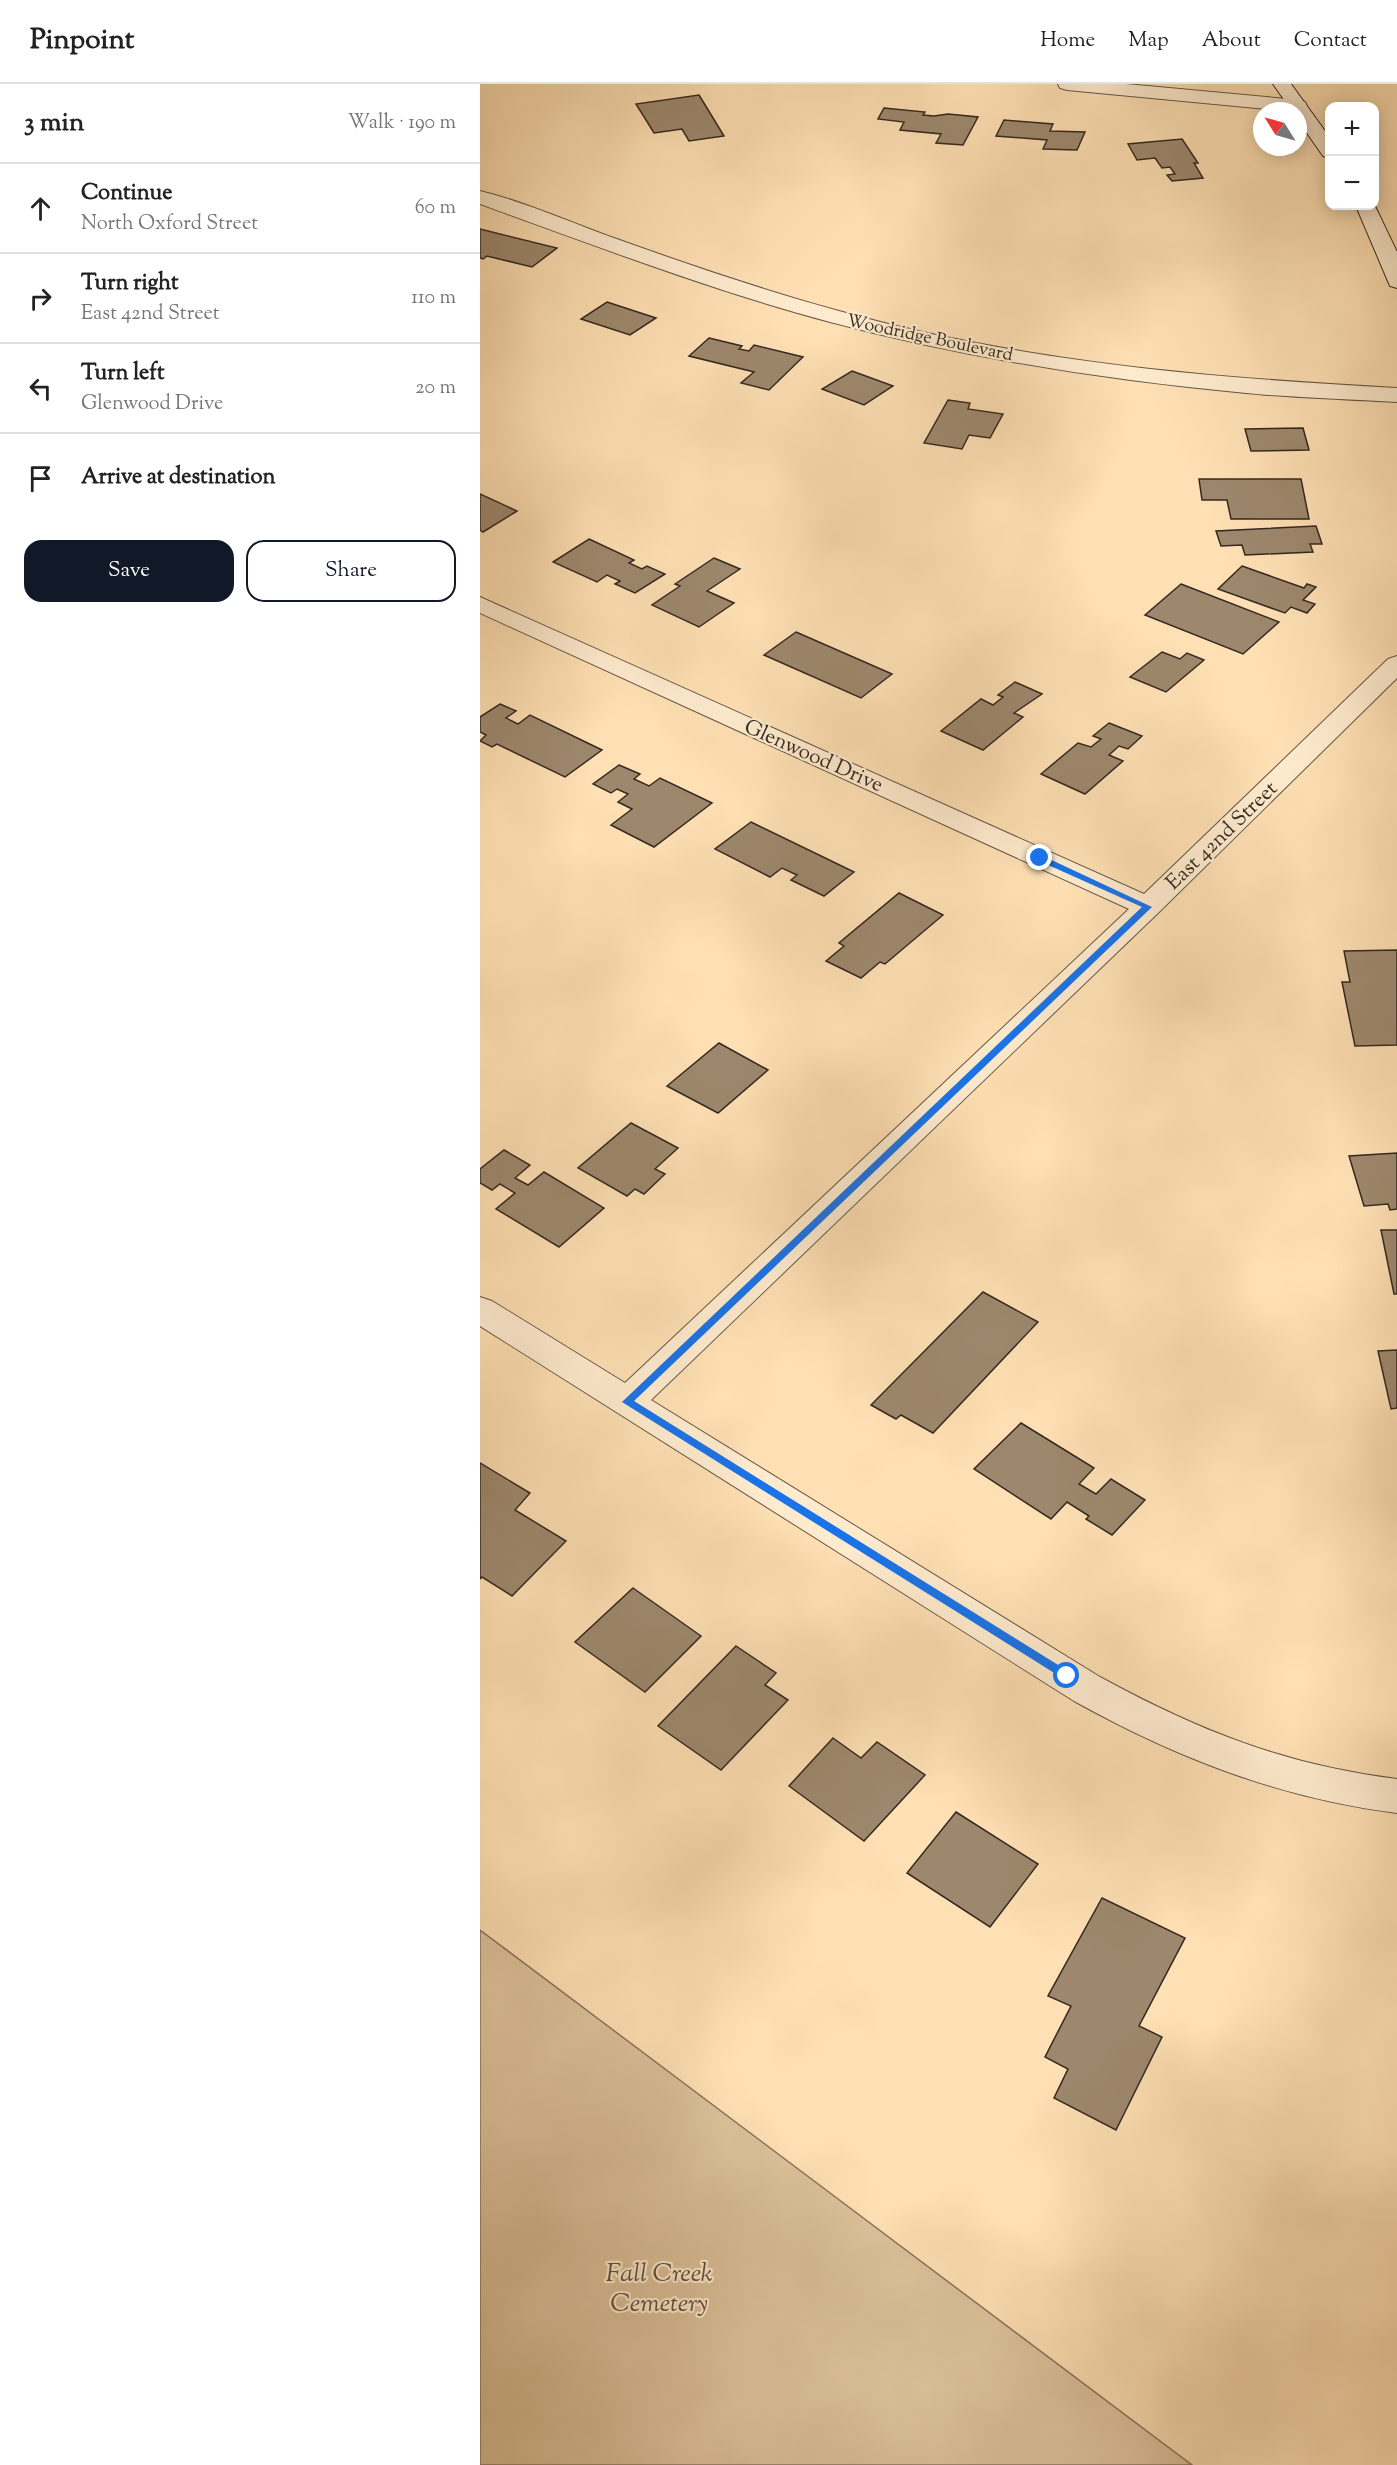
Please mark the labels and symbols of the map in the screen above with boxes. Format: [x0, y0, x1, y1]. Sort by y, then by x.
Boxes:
north arrow [1253, 102, 1307, 156]
street label: Woodridge Boulevard [844, 309, 1015, 369]
street label: Glenwood Drive [739, 713, 888, 801]
street label: East 42nd Street [1160, 775, 1285, 898]
route end [1026, 844, 1052, 870]
route start [1053, 1662, 1079, 1688]
park label: Fall Creek Cemetery [605, 2256, 713, 2323]

